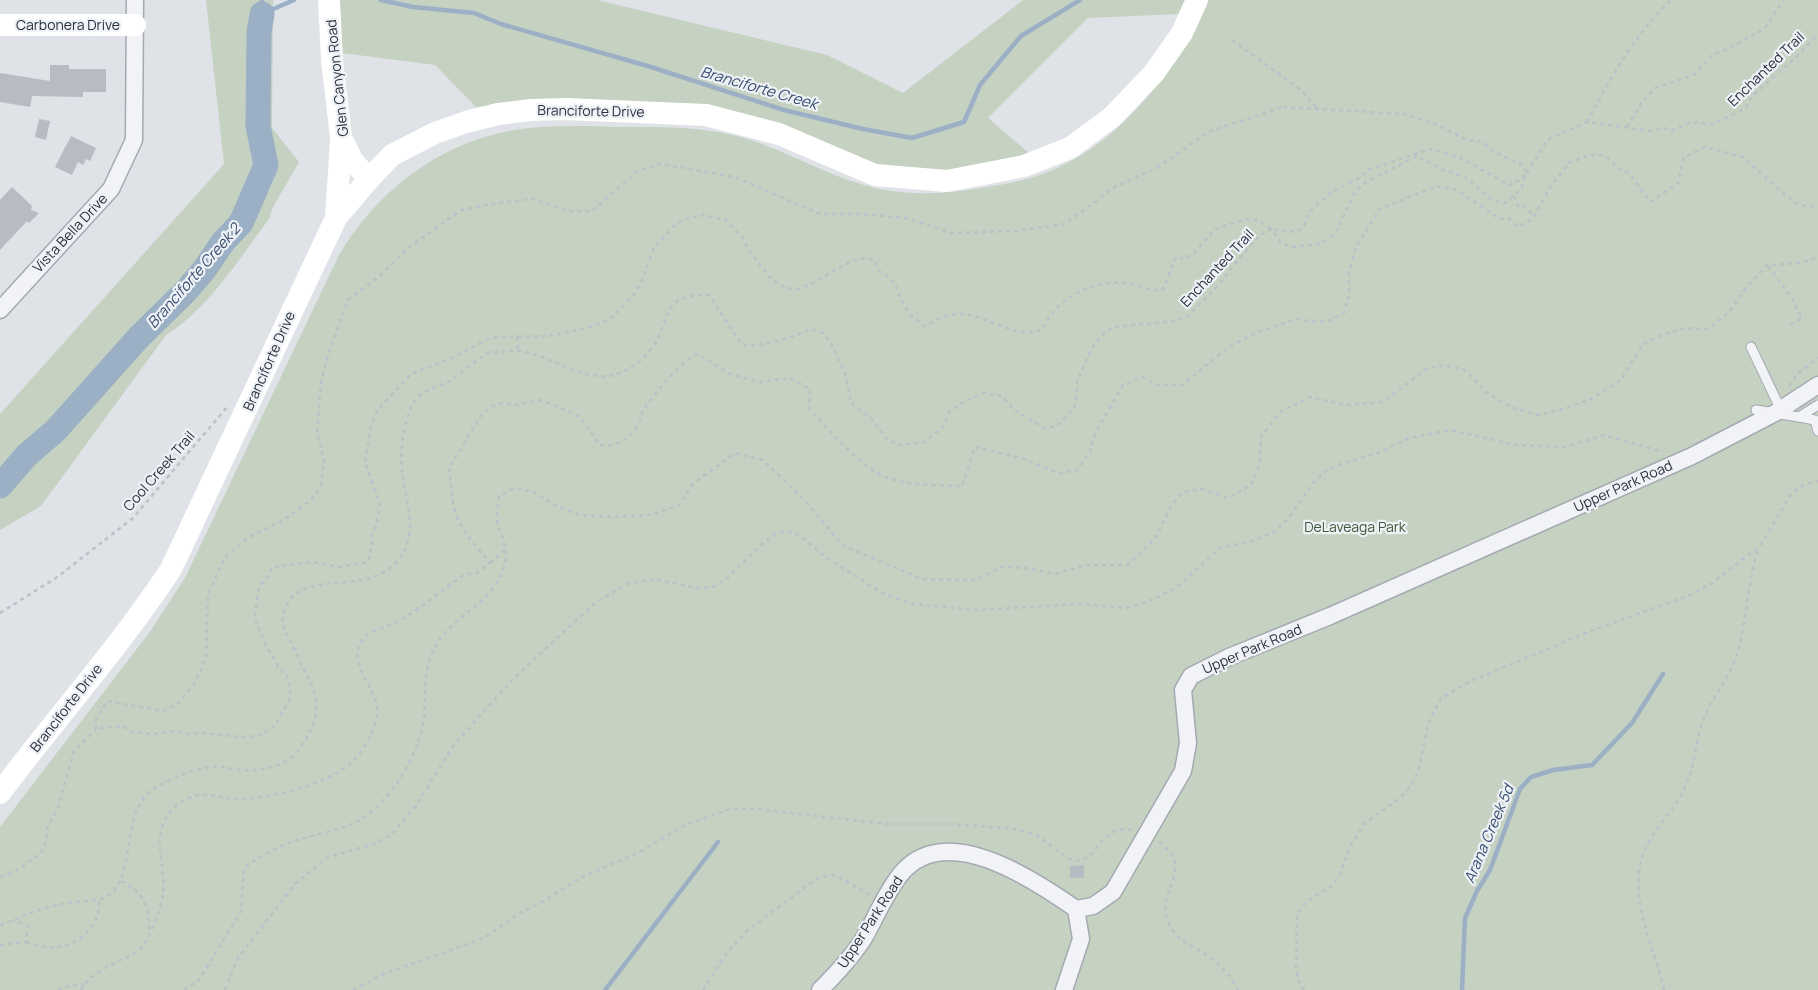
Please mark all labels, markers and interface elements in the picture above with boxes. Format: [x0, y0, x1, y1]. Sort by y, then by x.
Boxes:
street label: Carbonera Drive [16, 15, 120, 34]
street label: Glen Canyon Road [321, 19, 352, 138]
street label: Enchanted Trail [1723, 27, 1808, 110]
water label: Branciforte Creek [698, 61, 823, 115]
street label: Branciforte Drive [537, 100, 645, 121]
street label: Vista Bella Drive [28, 189, 111, 276]
water label: Branciforte Creek 2 [142, 218, 246, 333]
street label: Enchanted Trail [1176, 225, 1258, 311]
street label: Branciforte Drive [238, 308, 299, 414]
street label: Cool Creek Trail [119, 427, 199, 515]
street label: Upper Park Road [1570, 455, 1675, 516]
park label: DeLaveaga Park [1304, 517, 1407, 536]
street label: Upper Park Road [1199, 619, 1304, 678]
street label: Branciforte Drive [25, 660, 106, 756]
water label: Arana Creek 5d [1458, 780, 1519, 886]
street label: Upper Park Road [833, 872, 906, 971]

